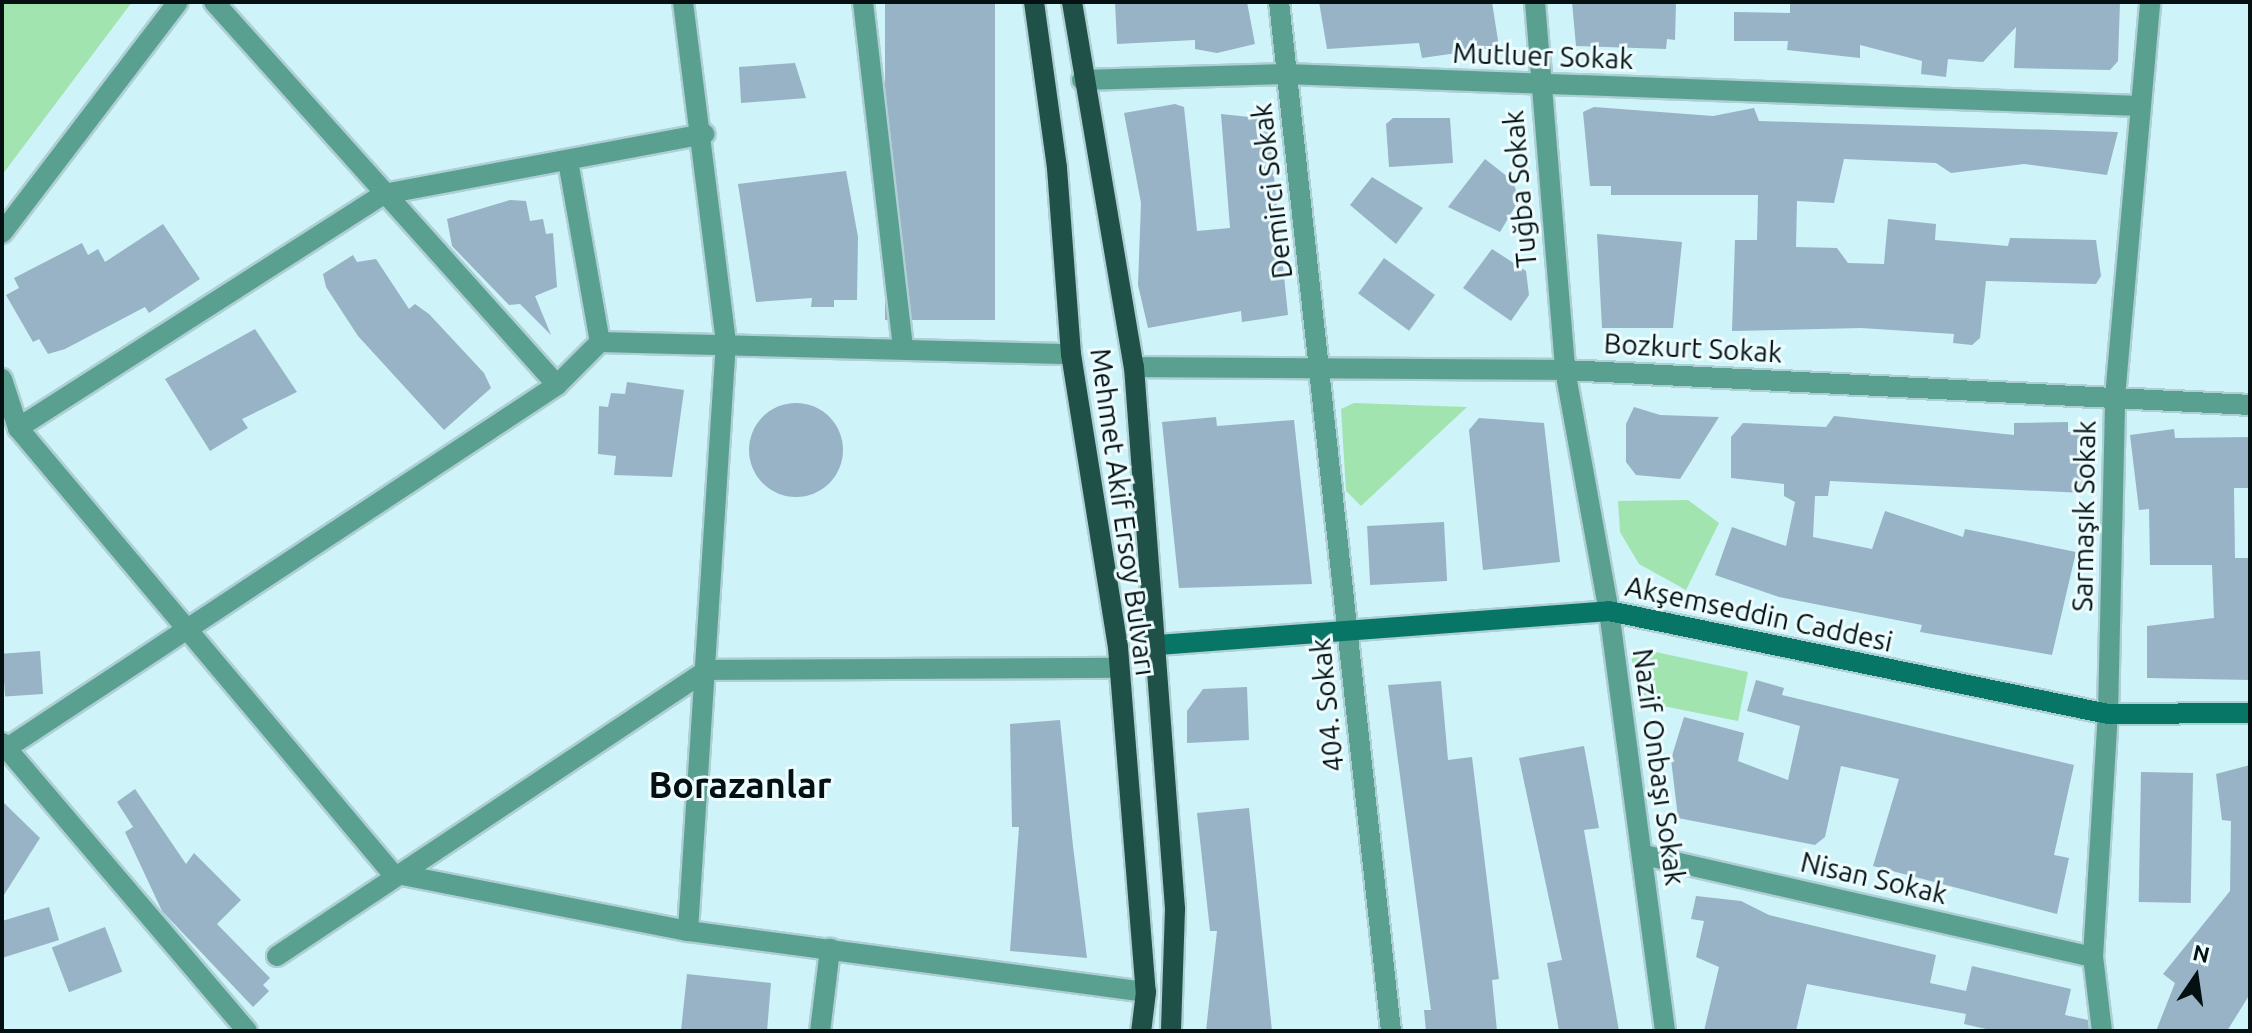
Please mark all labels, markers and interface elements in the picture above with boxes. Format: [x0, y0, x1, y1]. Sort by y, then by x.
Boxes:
street label: Mutluer Sokak [1452, 36, 1634, 76]
street label: Demirci Sokak [1245, 101, 1299, 281]
street label: Tuğba Sokak [1496, 109, 1544, 269]
street label: Bozkurt Sokak [1603, 327, 1783, 369]
street label: Mehmet Akif Ersoy Bulvarı [1083, 346, 1163, 678]
street label: Sarmaşık Sokak [2066, 420, 2102, 612]
street label: Akşemseddin Caddesi [1622, 569, 1896, 659]
street label: 404. Sokak [1303, 636, 1351, 774]
street label: Nazif Onbaşı Sokak [1626, 646, 1692, 888]
district label: Borazanlar [648, 763, 832, 807]
street label: Nisan Sokak [1797, 845, 1951, 911]
north arrow [2156, 937, 2236, 1017]
text: N [2191, 939, 2212, 967]

